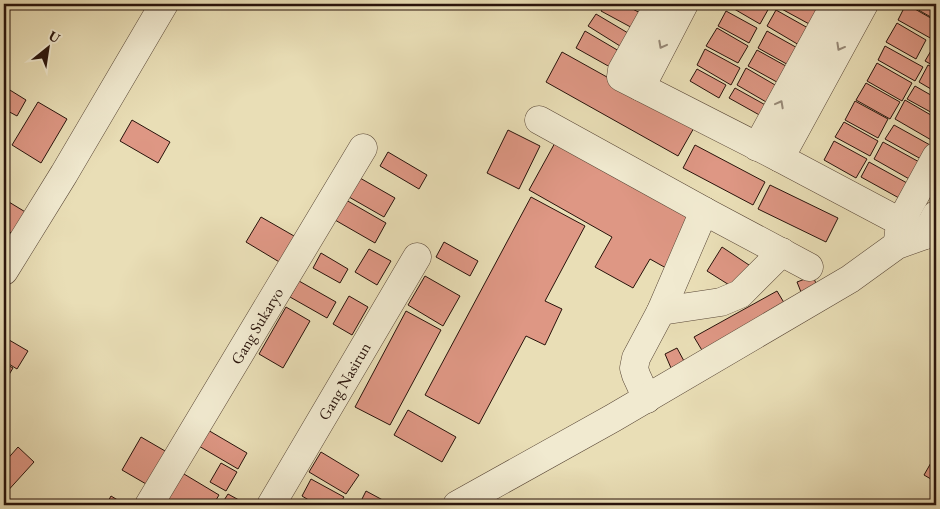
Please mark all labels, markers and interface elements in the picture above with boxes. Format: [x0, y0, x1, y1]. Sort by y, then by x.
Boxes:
north arrow [22, 22, 72, 72]
text: U [45, 26, 64, 47]
one-way arrow [658, 40, 668, 49]
one-way arrow [837, 41, 847, 50]
one-way arrow [774, 101, 784, 110]
street label: Gang Sukaryo [226, 283, 288, 368]
street label: Gang Nasirun [313, 338, 376, 424]

